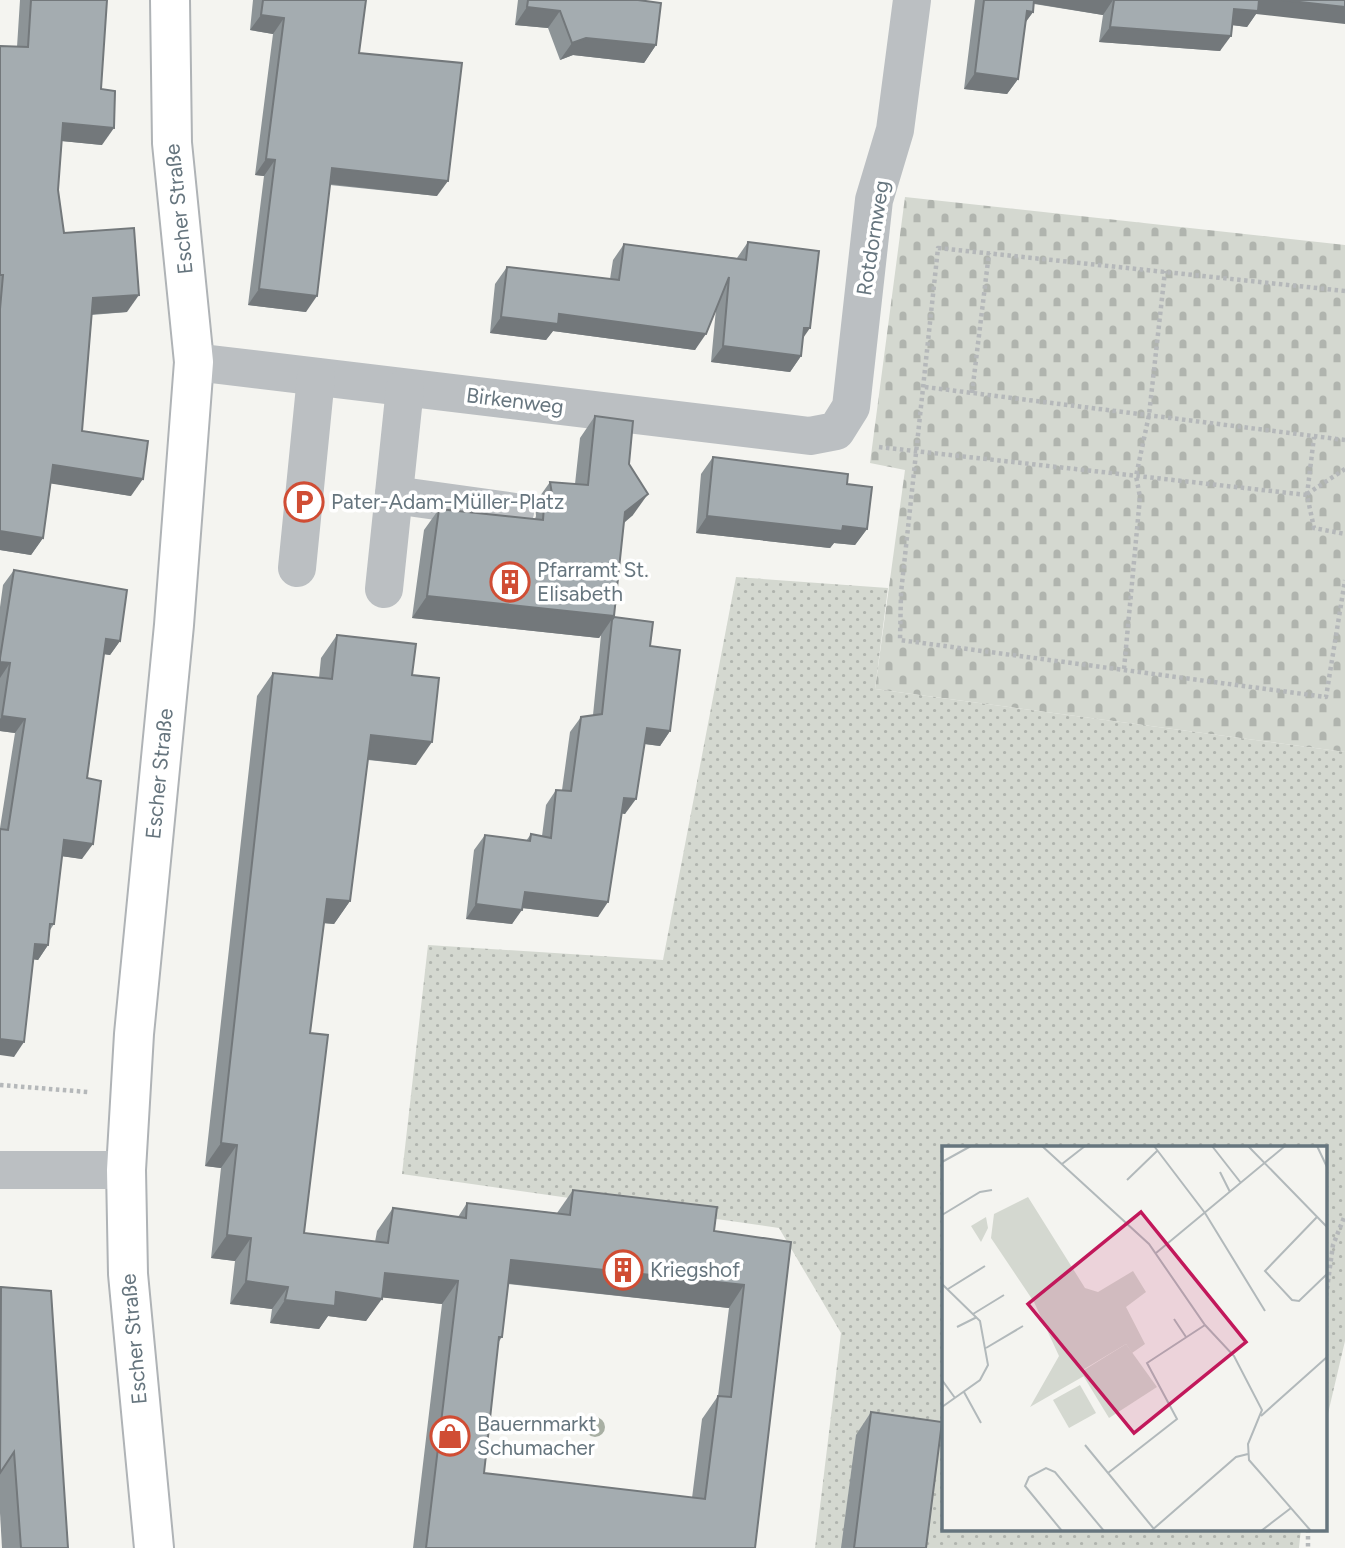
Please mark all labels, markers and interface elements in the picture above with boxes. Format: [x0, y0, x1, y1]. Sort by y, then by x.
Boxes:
street label: Escher Straße [159, 143, 198, 276]
street label: Rotdornweg [851, 178, 894, 297]
street label: Birkenweg [465, 382, 565, 419]
parking icon: Pater-Adam-Müller-Platz [283, 481, 325, 523]
place label: Pater-Adam-Müller-Platz [331, 489, 564, 514]
place label: Pfarramt St. Elisabeth [537, 557, 649, 606]
building icon: Pfarramt St. Elisabeth [489, 561, 531, 603]
street label: Escher Straße [140, 707, 178, 840]
inset map [942, 1146, 1328, 1530]
building icon: Kriegshof [602, 1249, 644, 1291]
place label: Kriegshof [650, 1257, 740, 1282]
street label: Escher Straße [115, 1273, 152, 1405]
place label: Bauernmarkt Schumacher [477, 1411, 596, 1460]
shop icon: Bauernmarkt Schumacher [429, 1415, 471, 1457]

